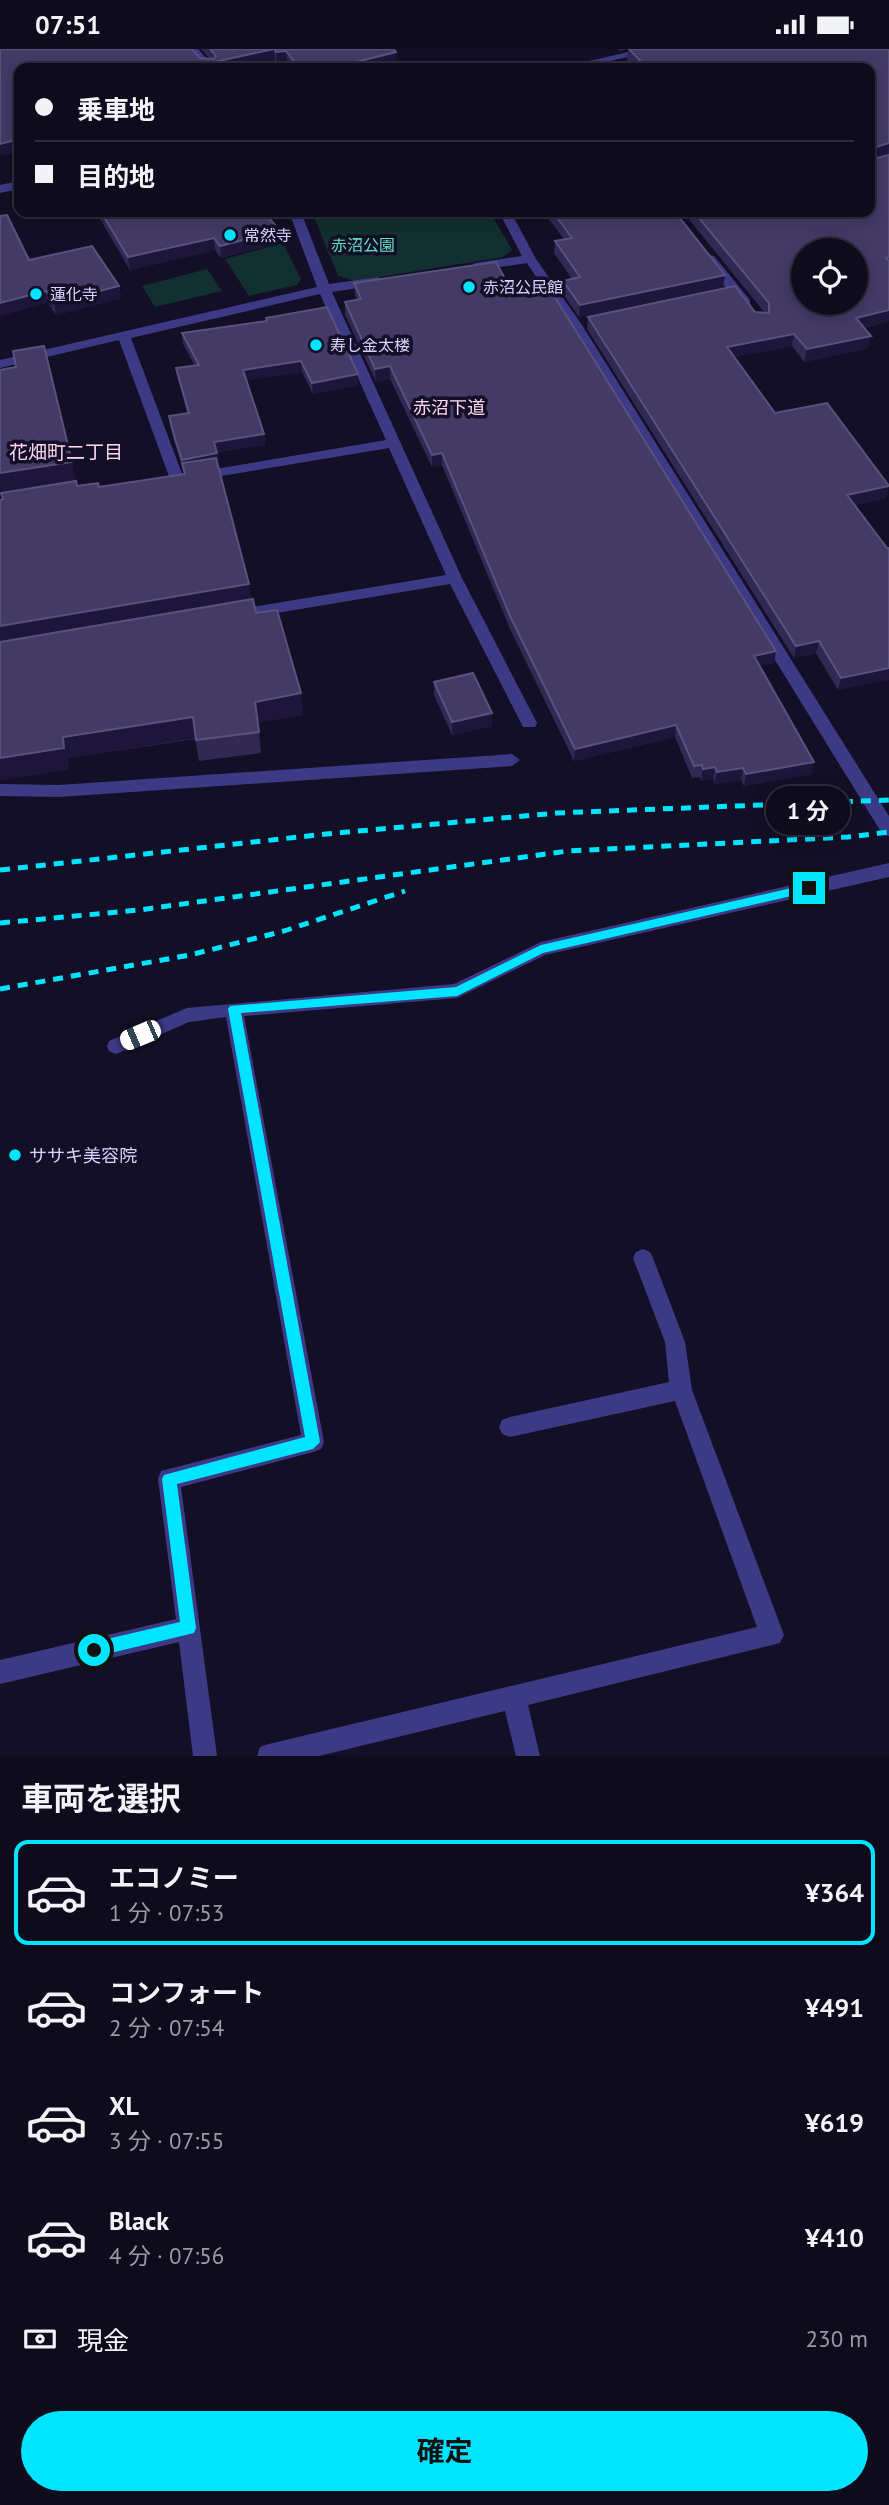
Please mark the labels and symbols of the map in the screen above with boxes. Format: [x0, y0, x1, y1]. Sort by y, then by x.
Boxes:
place label: 常然寺 [244, 225, 292, 245]
marker: 常然寺 [222, 227, 238, 243]
park label: 赤沼公園 [331, 235, 395, 255]
place label: 赤沼公民館 [483, 277, 563, 297]
marker: 赤沼公民館 [461, 279, 477, 295]
place label: 蓮化寺 [50, 284, 98, 304]
marker: 蓮化寺 [28, 286, 44, 302]
place label: 寿し金太楼 [330, 335, 410, 355]
marker: 寿し金太楼 [308, 337, 324, 353]
district label: 赤沼下道 [413, 396, 485, 419]
district label: 花畑町二丁目 [9, 440, 123, 464]
callout: 1 分 [767, 787, 851, 835]
route end [793, 872, 825, 904]
car [117, 1017, 164, 1053]
place label: ササキ美容院 [29, 1144, 137, 1167]
marker: ササキ美容院 [7, 1147, 23, 1163]
route start [78, 1634, 110, 1666]

